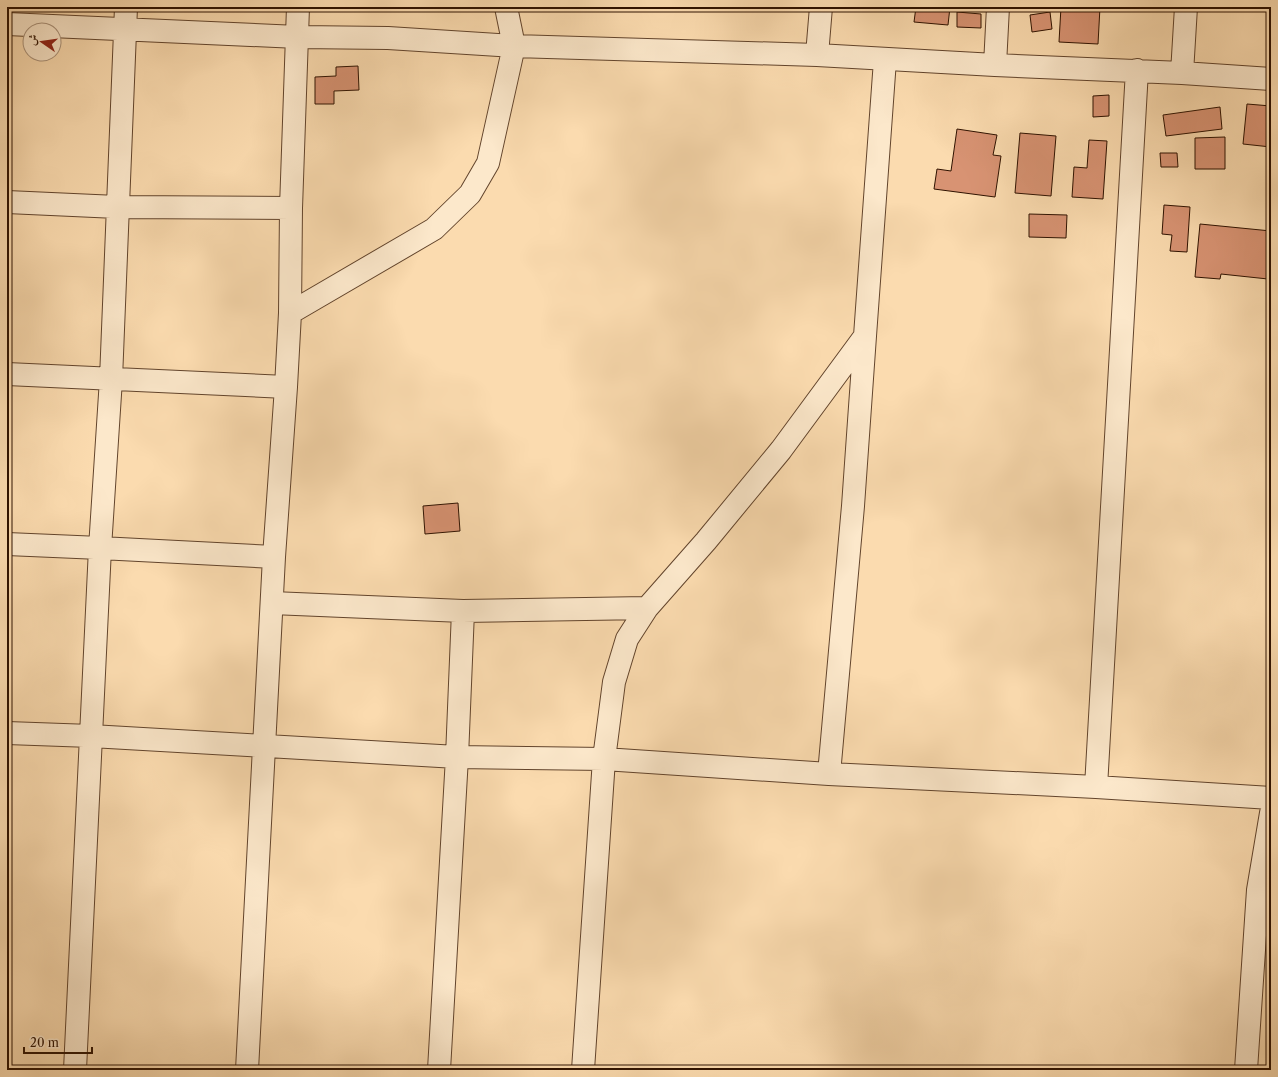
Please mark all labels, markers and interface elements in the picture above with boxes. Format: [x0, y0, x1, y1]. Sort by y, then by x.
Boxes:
north arrow [22, 22, 62, 62]
text: ش [24, 33, 40, 47]
scale bar [24, 1029, 92, 1055]
text: 20 m [30, 1035, 59, 1050]

